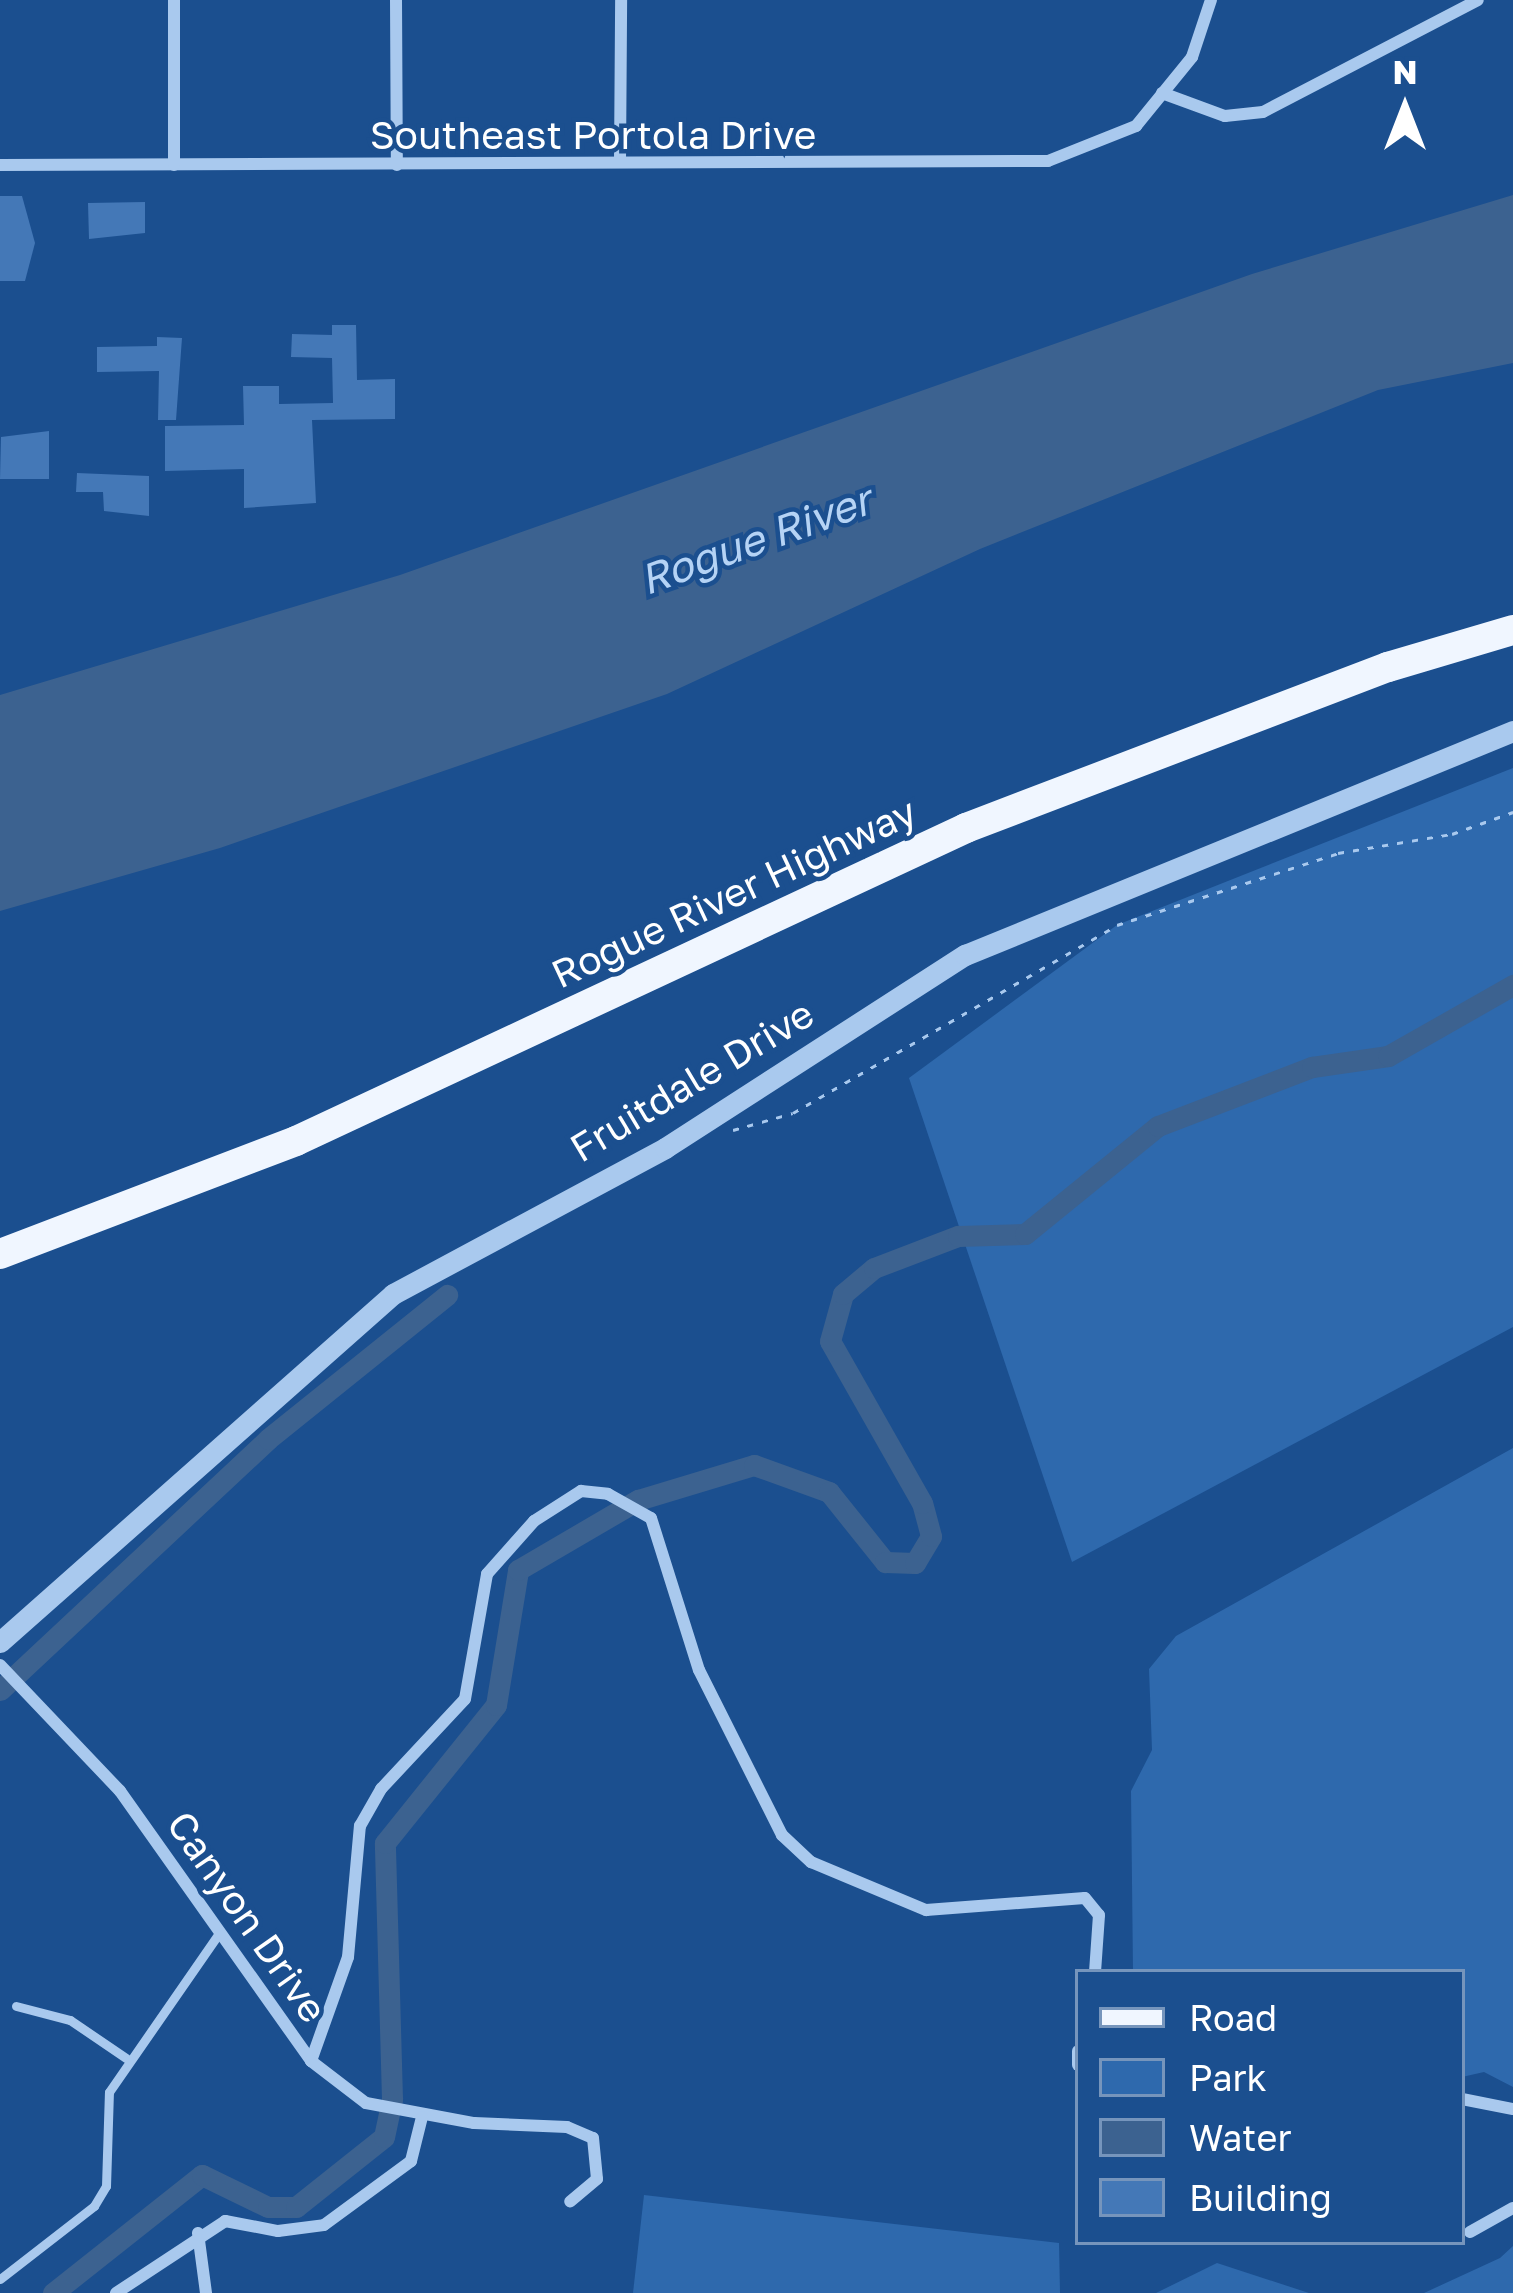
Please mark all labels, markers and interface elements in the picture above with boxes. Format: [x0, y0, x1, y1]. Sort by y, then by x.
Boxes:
north arrow [1345, 48, 1465, 168]
text: N [1392, 52, 1418, 91]
street label: Southeast Portola Drive [370, 112, 816, 158]
water label: Rogue River [632, 474, 878, 604]
street label: Rogue River Highway [544, 788, 924, 998]
street label: Fruitdale Drive [562, 990, 822, 1172]
street label: Canyon Drive [157, 1803, 337, 2031]
legend [1075, 1969, 1465, 2245]
text: Road [1189, 1996, 1277, 2039]
text: Park [1189, 2056, 1267, 2099]
text: Water [1189, 2116, 1291, 2159]
text: Building [1189, 2176, 1332, 2219]

